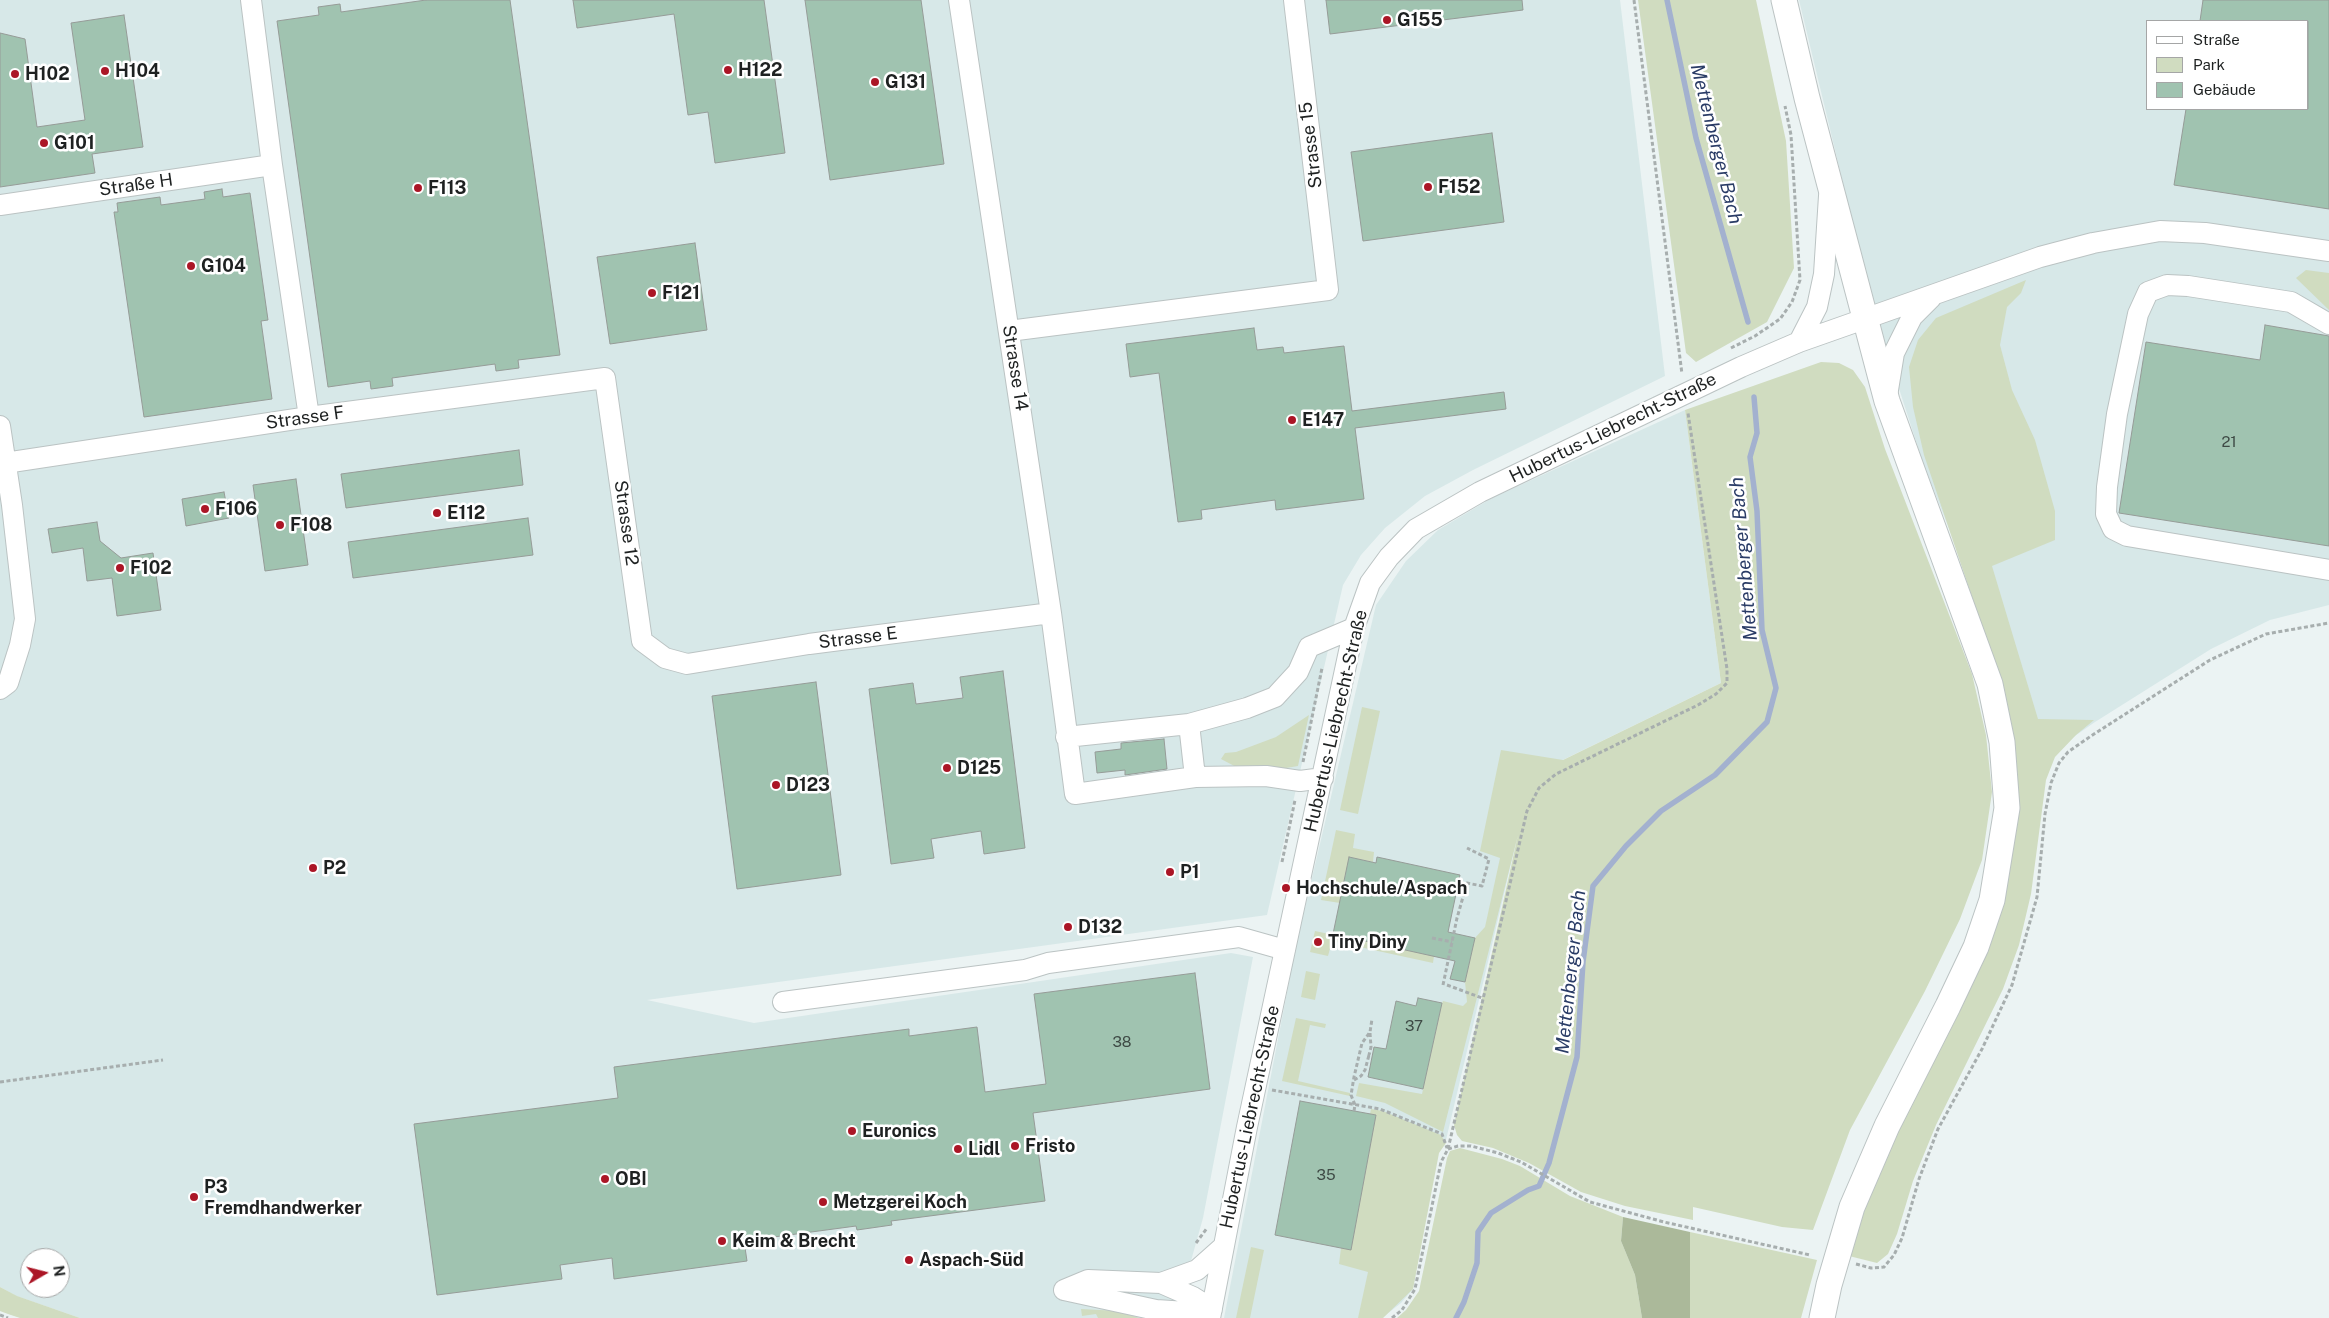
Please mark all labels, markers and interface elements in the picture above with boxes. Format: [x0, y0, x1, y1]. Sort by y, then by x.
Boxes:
place label: G155 [1397, 9, 1443, 31]
marker: G155 [1381, 14, 1393, 26]
legend [2146, 20, 2309, 110]
text: Straße [2193, 31, 2240, 48]
text: Park [2193, 56, 2225, 73]
place label: H122 [738, 59, 782, 81]
place label: H104 [115, 60, 160, 82]
water label: Mettenberger Bach [1685, 62, 1747, 226]
place label: H102 [25, 63, 70, 85]
marker: H122 [722, 64, 734, 76]
marker: H104 [99, 65, 111, 77]
marker: H102 [9, 68, 21, 80]
place label: G131 [885, 71, 926, 93]
marker: G131 [869, 76, 881, 88]
text: Gebäude [2193, 81, 2256, 98]
street label: Strasse 15 [1295, 101, 1327, 189]
place label: G101 [54, 132, 95, 154]
marker: G101 [38, 137, 50, 149]
street label: Straße H [98, 169, 174, 201]
place label: F152 [1438, 176, 1480, 198]
place label: F113 [428, 177, 466, 199]
marker: F152 [1422, 181, 1434, 193]
marker: F113 [412, 182, 424, 194]
place label: G104 [201, 255, 246, 277]
marker: G104 [185, 260, 197, 272]
place label: F121 [662, 282, 700, 304]
marker: F121 [646, 287, 658, 299]
street label: Strasse 14 [998, 324, 1032, 412]
street label: Hubertus-Liebrecht-Straße [1506, 368, 1720, 488]
street label: Strasse F [265, 402, 345, 434]
place label: E147 [1302, 409, 1344, 431]
marker: E147 [1286, 414, 1298, 426]
house number: 21 [2221, 433, 2237, 451]
water label: Mettenberger Bach [1725, 476, 1763, 642]
street label: Strasse 12 [609, 479, 643, 567]
place label: F106 [215, 498, 257, 520]
place label: E112 [447, 502, 485, 524]
marker: F106 [199, 503, 211, 515]
marker: E112 [431, 507, 443, 519]
place label: F108 [290, 514, 332, 536]
marker: F108 [274, 519, 286, 531]
place label: F102 [130, 557, 172, 579]
marker: F102 [114, 562, 126, 574]
street label: Hubertus-Liebrecht-Straße [1300, 608, 1372, 834]
street label: Strasse E [817, 622, 899, 654]
place label: D125 [957, 757, 1001, 779]
marker: D125 [941, 762, 953, 774]
place label: D123 [786, 774, 830, 796]
marker: D123 [770, 779, 782, 791]
place label: P2 [323, 857, 346, 879]
place label: P1 [1180, 861, 1199, 883]
marker: P2 [307, 862, 319, 874]
marker: P1 [1164, 866, 1176, 878]
place label: Hochschule/Aspach [1296, 877, 1467, 899]
marker: Hochschule/Aspach [1280, 882, 1292, 894]
water label: Mettenberger Bach [1551, 889, 1591, 1055]
place label: D132 [1078, 916, 1122, 938]
marker: D132 [1062, 921, 1074, 933]
place label: Tiny Diny [1328, 931, 1407, 953]
marker: Tiny Diny [1312, 936, 1324, 948]
street label: Hubertus-Liebrecht-Straße [1216, 1003, 1284, 1231]
house number: 37 [1405, 1017, 1423, 1035]
house number: 38 [1112, 1033, 1132, 1051]
place label: Euronics [862, 1120, 937, 1142]
marker: Euronics [846, 1125, 858, 1137]
place label: Fristo [1025, 1135, 1075, 1157]
place label: Lidl [968, 1138, 1000, 1160]
marker: Fristo [1009, 1140, 1021, 1152]
marker: Lidl [952, 1143, 964, 1155]
house number: 35 [1316, 1166, 1336, 1184]
place label: OBI [615, 1168, 647, 1190]
marker: OBI [599, 1173, 611, 1185]
place label: P3 Fremdhandwerker [204, 1176, 362, 1218]
marker: P3 Fremdhandwerker [188, 1191, 200, 1203]
place label: Metzgerei Koch [833, 1191, 967, 1213]
marker: Metzgerei Koch [817, 1196, 829, 1208]
place label: Keim & Brecht [732, 1230, 856, 1252]
marker: Keim & Brecht [716, 1235, 728, 1247]
north arrow [20, 1248, 70, 1298]
place label: Aspach-Süd [919, 1249, 1024, 1271]
marker: Aspach-Süd [903, 1254, 915, 1266]
text: N [50, 1265, 68, 1278]

